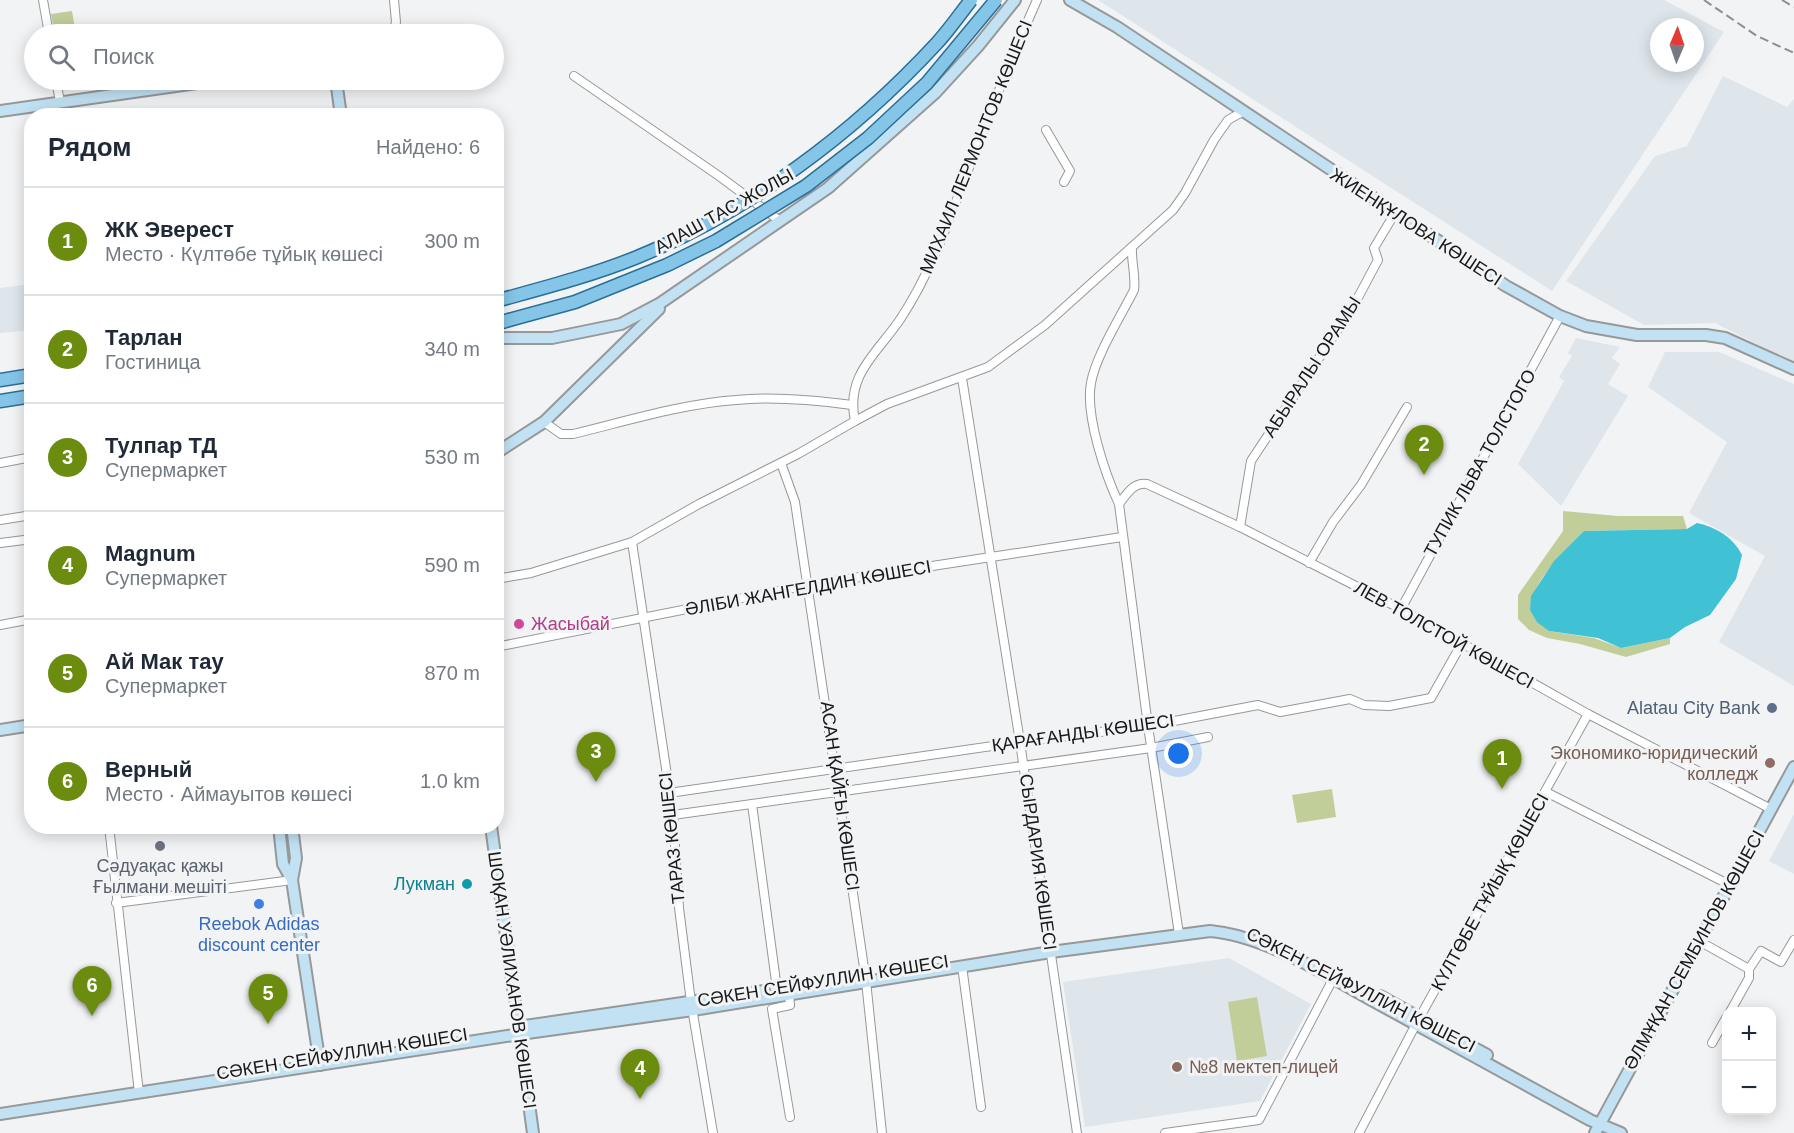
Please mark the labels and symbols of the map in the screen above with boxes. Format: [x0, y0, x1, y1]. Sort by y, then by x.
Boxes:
street label: МИХАИЛ ЛЕРМОНТОВ КӨШЕСІ [916, 17, 1036, 277]
north arrow [1650, 18, 1704, 72]
street label: ЖИЕНҚҰЛОВА КӨШЕСІ [1327, 164, 1505, 290]
street label: АЛАШ ТАС ЖОЛЫ [651, 165, 797, 257]
street label: АБЫРАЛЫ ОРАМЫ [1259, 293, 1365, 441]
street label: ТУПИК ЛЬВА ТОЛСТОГО [1420, 366, 1540, 560]
pin: 2 [1404, 426, 1444, 475]
street label: ӘЛІБИ ЖАНГЕЛДИН КӨШЕСІ [683, 556, 933, 620]
street label: ЛЕВ ТОЛСТОЙ КӨШЕСІ [1351, 576, 1538, 693]
place label: Жасыбай [531, 614, 610, 634]
marker: Жасыбай [512, 617, 526, 631]
place label: Alatau City Bank [1627, 698, 1761, 718]
street label: АСАН ҚАЙҒЫ КӨШЕСІ [817, 700, 864, 892]
marker: Alatau City Bank [1765, 701, 1779, 715]
street label: ҚАРАҒАНДЫ КӨШЕСІ [990, 710, 1176, 756]
pin: 3 [576, 732, 616, 782]
your location [1164, 739, 1193, 768]
pin: 1 [1482, 740, 1522, 789]
place label: Экономико-юридический колледж [1550, 743, 1758, 784]
marker: Экономико-юридический колледж [1763, 756, 1777, 770]
street label: ТАРАЗ КӨШЕСІ [655, 771, 689, 905]
street label: СЫРДАРИЯ КӨШЕСІ [1016, 773, 1060, 951]
street label: КҮЛТӨБЕ ТҰЙЫҚ КӨШЕСІ [1426, 789, 1553, 994]
street label: ӘЛМҰҚАН СЕМБИНОВ КӨШЕСІ [1620, 827, 1768, 1073]
marker: Сәдуақас қажы Ғылмани мешіті [153, 839, 167, 853]
street label: ШОҚАН УӘЛИХАНОВ КӨШЕСІ [484, 850, 540, 1110]
place label: Сәдуақас қажы Ғылмани мешіті [92, 856, 227, 897]
place label: Лукман [394, 874, 455, 894]
marker: Лукман [460, 877, 474, 891]
marker: Reebok Adidas discount center [252, 897, 266, 911]
place label: Reebok Adidas discount center [198, 914, 320, 955]
street label: СӘКЕН СЕЙФУЛЛИН КӨШЕСІ [1243, 922, 1479, 1057]
street label: СӘКЕН СЕЙФУЛЛИН КӨШЕСІ [696, 950, 950, 1011]
pin: 6 [72, 966, 112, 1016]
pin: 5 [248, 974, 288, 1024]
street label: СӘКЕН СЕЙФУЛЛИН КӨШЕСІ [215, 1023, 469, 1084]
pin: 4 [620, 1050, 660, 1099]
place label: №8 мектеп-лицей [1189, 1057, 1338, 1077]
marker: №8 мектеп-лицей [1170, 1060, 1184, 1074]

